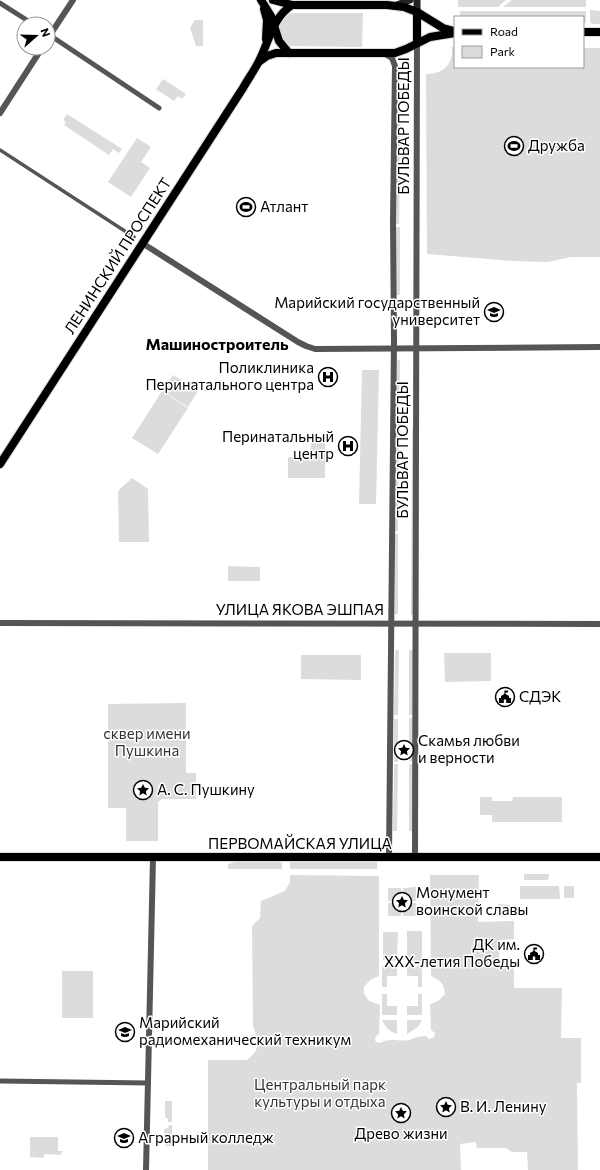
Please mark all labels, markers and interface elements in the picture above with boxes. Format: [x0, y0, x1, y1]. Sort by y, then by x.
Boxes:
north arrow [16, 16, 56, 56]
legend [454, 16, 584, 68]
text: Road [490, 24, 518, 38]
text: N [38, 26, 53, 39]
text: Park [490, 44, 516, 58]
street label: БУЛЬВАР ПОБЕДЫ [394, 57, 412, 195]
sports icon: Дружба [503, 135, 525, 157]
place label: Дружба [528, 136, 585, 154]
street label: ЛЕНИНСКИЙ ПРОСПЕКТ [60, 174, 175, 337]
sports icon: Атлант [235, 196, 257, 218]
place label: Атлант [260, 197, 308, 215]
place label: Марийский государственный университет [274, 293, 480, 328]
school or university icon: Марийский государственный университет [483, 301, 505, 323]
district label: Машиностроитель [145, 334, 289, 353]
place label: Поликлиника Перинатального центра [145, 358, 314, 393]
hospital icon: Поликлиника Перинатального центра [317, 366, 339, 388]
street label: БУЛЬВАР ПОБЕДЫ [393, 381, 411, 519]
place label: Перинатальный центр [222, 427, 334, 462]
hospital icon: Перинатальный центр [337, 435, 359, 457]
street label: УЛИЦА ЯКОВА ЭШПАЯ [216, 600, 384, 618]
public building icon: СДЭК [494, 686, 516, 708]
place label: СДЭК [519, 687, 561, 705]
park label: сквер имени Пушкина [103, 724, 191, 759]
place label: Скамья любви и верности [418, 731, 520, 766]
place icon: Скамья любви и верности [393, 739, 415, 761]
place icon: А. С. Пушкину [132, 779, 154, 801]
place label: А. С. Пушкину [157, 780, 255, 798]
street label: ПЕРВОМАЙСКАЯ УЛИЦА [208, 834, 392, 852]
place label: Монумент воинской славы [416, 883, 528, 918]
place icon: Монумент воинской славы [391, 891, 413, 913]
place label: ДК им. ХХХ-летия Победы [384, 935, 520, 970]
public building icon: ДК им. ХХХ-летия Победы [523, 943, 545, 965]
place label: Марийский радиомеханический техникум [139, 1013, 351, 1048]
school or university icon: Марийский радиомеханический техникум [114, 1021, 136, 1043]
park label: Центральный парк культуры и отдыха [254, 1075, 386, 1110]
place icon: В. И. Ленину [435, 1096, 457, 1118]
place label: В. И. Ленину [460, 1097, 547, 1115]
place icon: Древо жизни [390, 1102, 412, 1124]
place label: Древо жизни [354, 1124, 448, 1142]
school or university icon: Аграрный колледж [113, 1127, 135, 1149]
place label: Аграрный колледж [138, 1128, 274, 1146]

